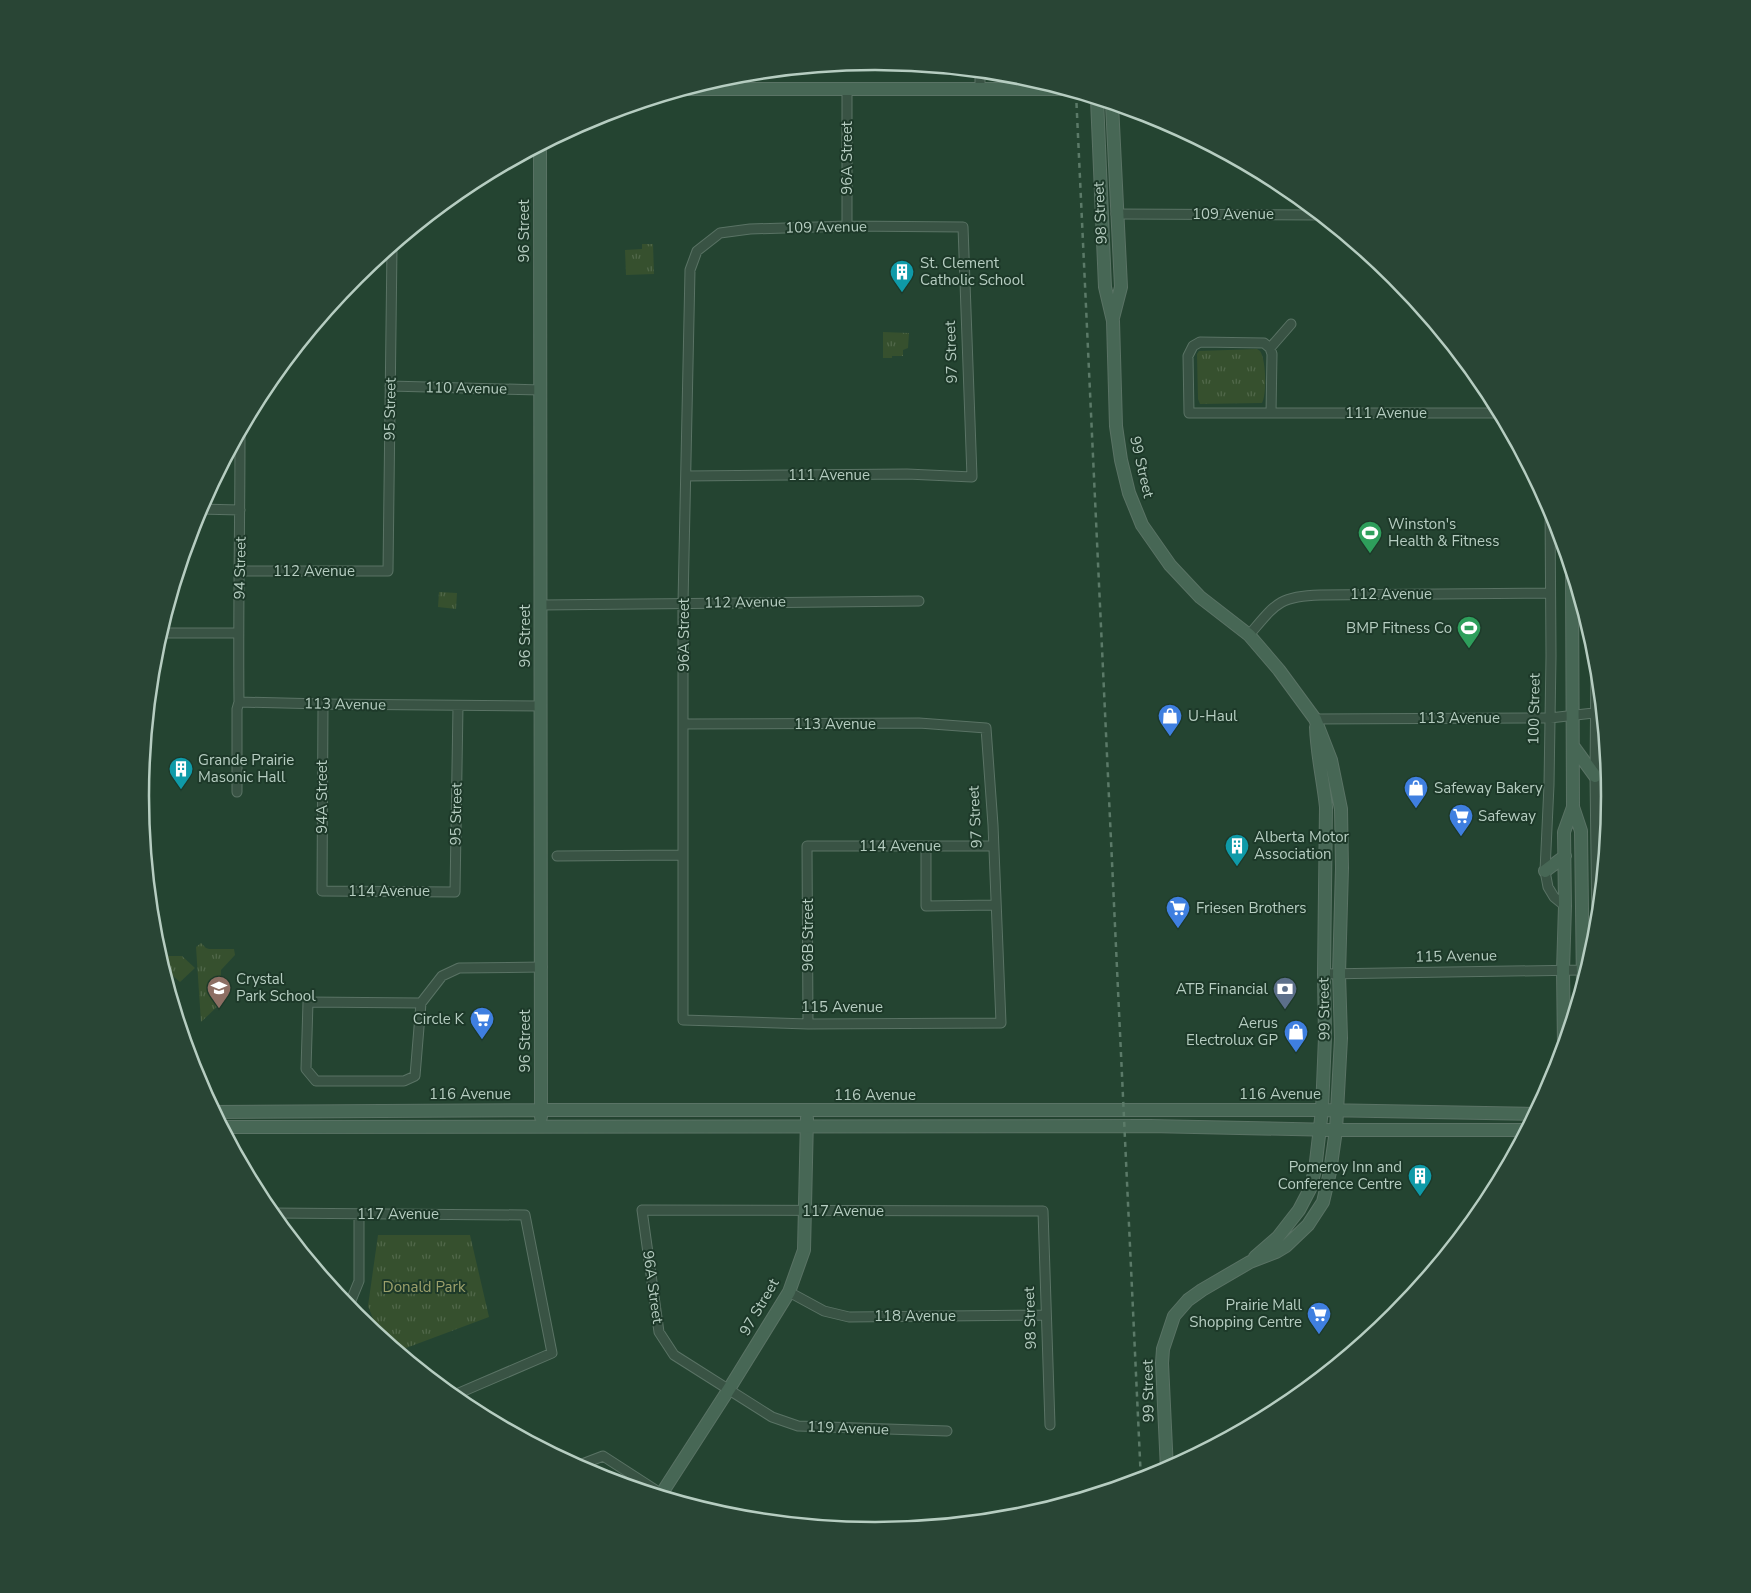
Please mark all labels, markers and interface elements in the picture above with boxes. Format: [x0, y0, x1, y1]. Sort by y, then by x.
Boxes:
street label: 96A Street [837, 120, 857, 195]
street label: 98 Street [1088, 180, 1112, 245]
street label: 96 Street [514, 199, 534, 262]
street label: 109 Avenue [1192, 204, 1274, 224]
street label: 109 Avenue [785, 216, 867, 238]
place label: St. Clement Catholic School [920, 253, 1025, 290]
building icon: St. Clement Catholic School [889, 259, 915, 293]
street label: 97 Street [940, 320, 962, 384]
street label: 95 Street [379, 377, 401, 441]
street label: 110 Avenue [425, 377, 507, 399]
street label: 111 Avenue [1345, 403, 1427, 423]
street label: 99 Street [1125, 434, 1159, 501]
street label: 111 Avenue [788, 465, 870, 485]
place label: Winston's Health & Fitness [1388, 514, 1499, 551]
sports icon: Winston's Health & Fitness [1357, 520, 1383, 554]
street label: 94 Street [229, 536, 251, 600]
street label: 112 Avenue [273, 561, 355, 581]
street label: 112 Avenue [1350, 584, 1432, 604]
street label: 112 Avenue [704, 591, 786, 613]
street label: 96A Street [674, 597, 694, 672]
street label: 96 Street [515, 604, 535, 667]
sports icon: BMP Fitness Co [1456, 615, 1482, 649]
place label: BMP Fitness Co [1346, 618, 1452, 638]
street label: 100 Street [1523, 672, 1545, 745]
street label: 113 Avenue [304, 693, 386, 715]
shop icon: U-Haul [1157, 703, 1183, 737]
place label: U-Haul [1188, 706, 1238, 726]
street label: 113 Avenue [1418, 708, 1500, 728]
street label: 113 Avenue [794, 714, 876, 734]
place label: Grande Prairie Masonic Hall [198, 750, 294, 787]
building icon: Grande Prairie Masonic Hall [168, 756, 194, 790]
street label: 94A Street [312, 759, 332, 834]
shop icon: Safeway Bakery [1403, 775, 1429, 809]
place label: Safeway Bakery [1434, 778, 1543, 798]
street label: 95 Street [445, 782, 467, 846]
street label: 97 Street [963, 784, 987, 849]
supermarket icon: Safeway [1448, 803, 1474, 837]
place label: Safeway [1478, 806, 1536, 826]
place label: Alberta Motor Association [1254, 827, 1350, 864]
building icon: Alberta Motor Association [1224, 833, 1250, 867]
street label: 114 Avenue [859, 836, 941, 856]
street label: 114 Avenue [348, 881, 430, 901]
supermarket icon: Friesen Brothers [1165, 895, 1191, 929]
street label: 96B Street [798, 898, 818, 971]
place label: Friesen Brothers [1196, 898, 1306, 918]
street label: 115 Avenue [1415, 945, 1497, 967]
place label: Crystal Park School [236, 969, 316, 1006]
school or university icon: Crystal Park School [206, 975, 232, 1009]
bank icon: ATB Financial [1272, 976, 1298, 1010]
street label: 99 Street [1313, 977, 1335, 1041]
place label: ATB Financial [1176, 979, 1269, 999]
street label: 115 Avenue [801, 997, 883, 1017]
supermarket icon: Circle K [469, 1006, 495, 1040]
place label: Circle K [413, 1009, 465, 1029]
street label: 96 Street [515, 1009, 535, 1072]
place label: Aerus Electrolux GP [1186, 1013, 1278, 1050]
shop icon: Aerus Electrolux GP [1283, 1019, 1309, 1053]
street label: 116 Avenue [429, 1084, 511, 1104]
street label: 116 Avenue [1239, 1084, 1321, 1104]
street label: 116 Avenue [834, 1085, 916, 1105]
place label: Pomeroy Inn and Conference Centre [1278, 1157, 1402, 1194]
building icon: Pomeroy Inn and Conference Centre [1407, 1163, 1433, 1197]
street label: 117 Avenue [802, 1201, 884, 1221]
street label: 117 Avenue [357, 1204, 439, 1224]
street label: 96A Street [638, 1249, 668, 1326]
street label: 97 Street [735, 1274, 784, 1339]
park label: Donald Park [383, 1277, 466, 1297]
street label: 98 Street [1019, 1286, 1041, 1350]
place label: Prairie Mall Shopping Centre [1189, 1295, 1303, 1332]
supermarket icon: Prairie Mall Shopping Centre [1306, 1301, 1332, 1335]
street label: 118 Avenue [874, 1306, 956, 1326]
street label: 99 Street [1137, 1359, 1159, 1423]
street label: 119 Avenue [807, 1417, 889, 1439]

